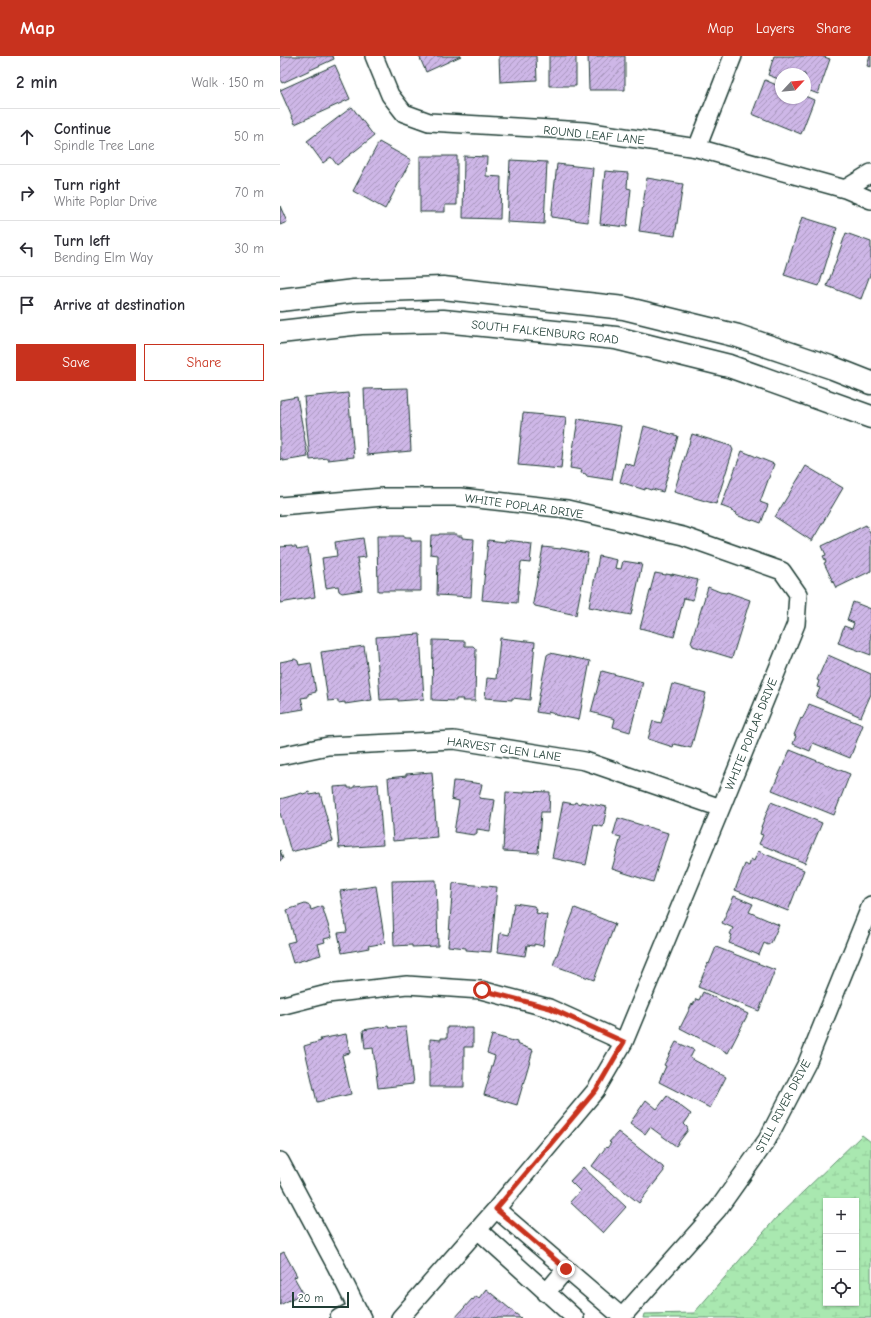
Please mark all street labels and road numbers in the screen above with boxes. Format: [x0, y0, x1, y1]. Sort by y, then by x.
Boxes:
street label: ROUND LEAF LANE [543, 123, 645, 147]
street label: SOUTH FALKENBURG ROAD [471, 317, 619, 347]
street label: WHITE POPLAR DRIVE [464, 491, 584, 521]
street label: WHITE POPLAR DRIVE [722, 676, 780, 792]
street label: HARVEST GLEN LANE [446, 734, 562, 764]
street label: STILL RIVER DRIVE [753, 1057, 813, 1155]

